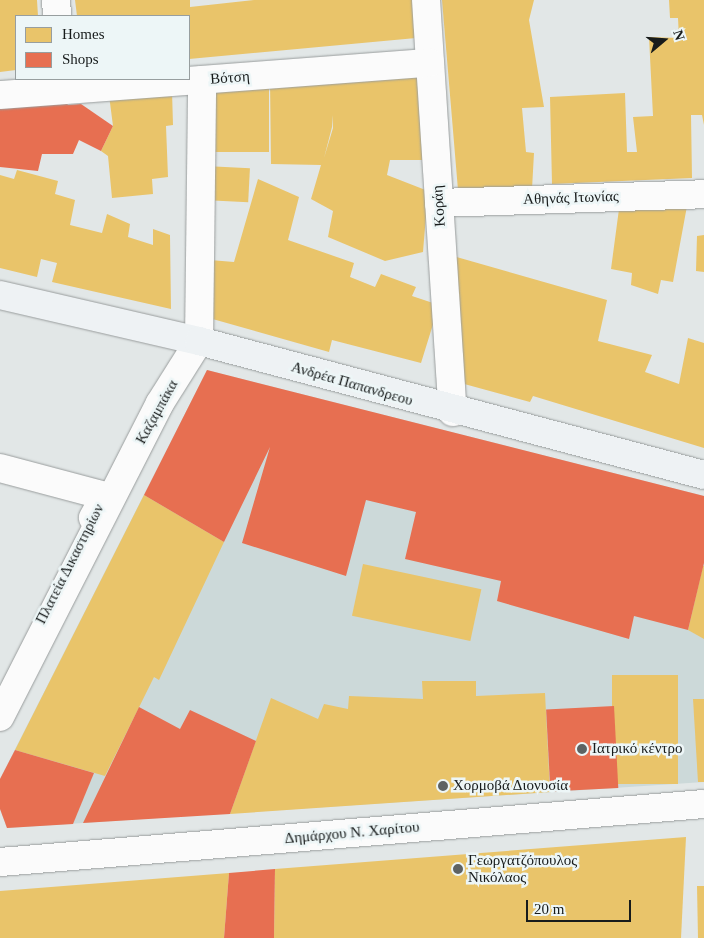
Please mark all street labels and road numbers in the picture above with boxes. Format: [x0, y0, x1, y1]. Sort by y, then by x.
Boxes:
street label: Βότση [210, 68, 250, 88]
street label: Κοράη [429, 185, 449, 227]
street label: Αθηνάς Ιτωνίας [523, 187, 619, 209]
street label: Ανδρέα Παπανδρεου [289, 358, 415, 410]
street label: Καζαμπάκα [132, 377, 182, 447]
street label: Πλατεία Δικαστηρίων [32, 501, 108, 627]
street label: Δημάρχου Ν. Χαρίτου [284, 818, 420, 848]

